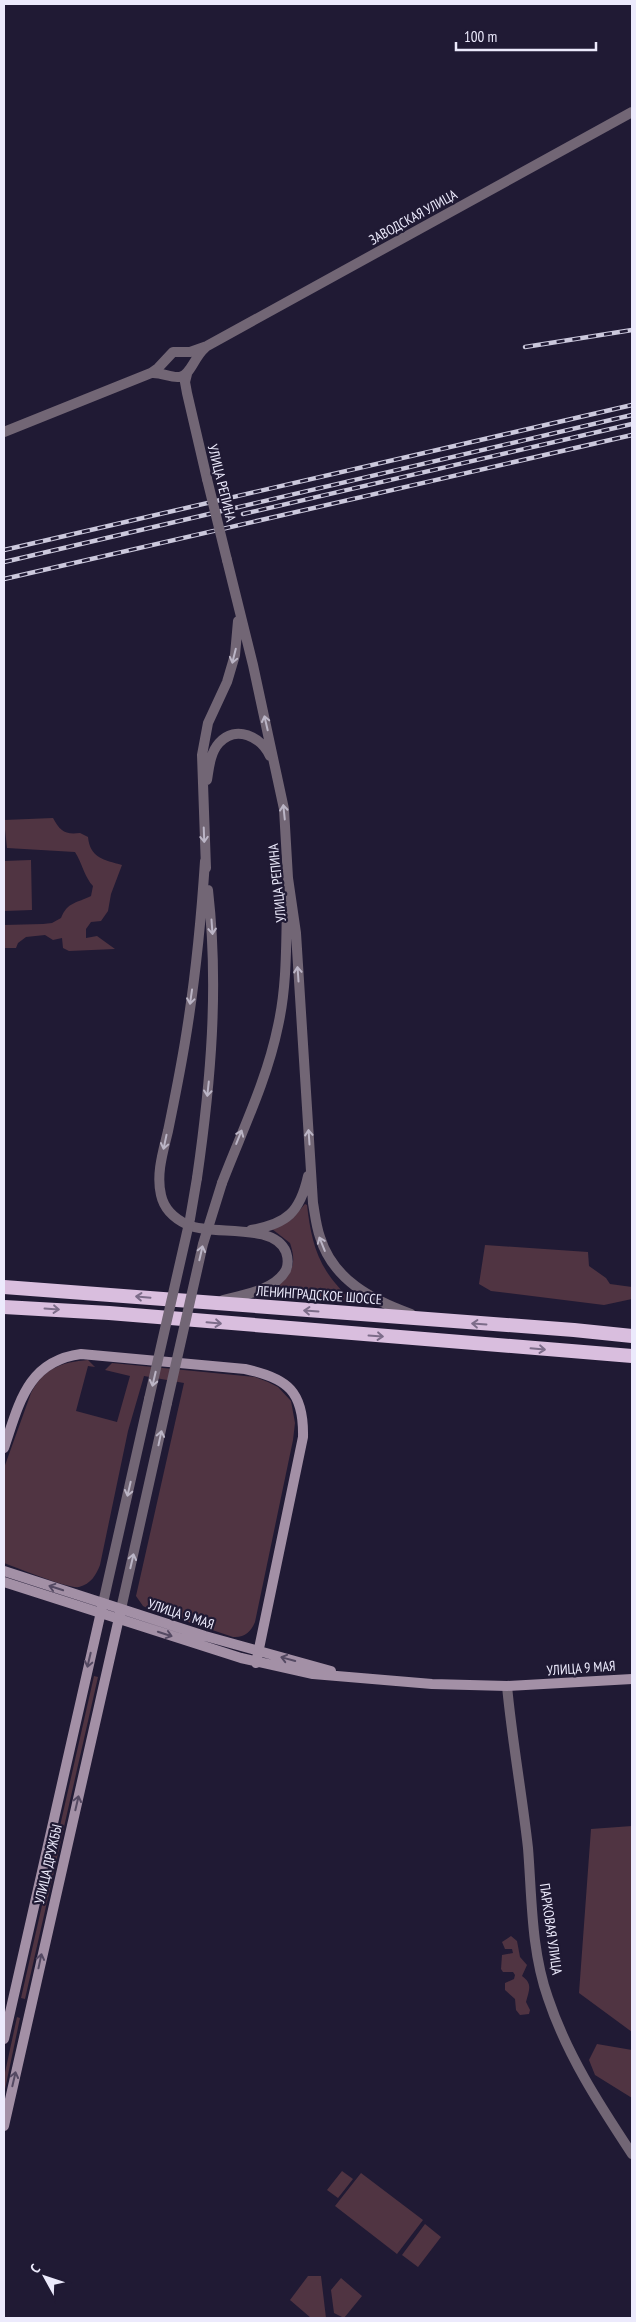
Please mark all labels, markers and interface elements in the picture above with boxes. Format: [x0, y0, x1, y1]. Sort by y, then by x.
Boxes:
scale bar [456, 20, 596, 52]
text: 100 m [464, 27, 497, 46]
street label: ЗАВОДСКАЯ УЛИЦА [366, 185, 461, 249]
street label: УЛИЦА РЕПИНА [204, 442, 240, 524]
one-way arrow [229, 647, 238, 663]
one-way arrow [261, 715, 270, 731]
one-way arrow [279, 804, 288, 820]
one-way arrow [199, 826, 209, 843]
street label: УЛИЦА РЕПИНА [264, 842, 290, 923]
one-way arrow [207, 919, 216, 935]
one-way arrow [294, 967, 303, 983]
one-way arrow [186, 988, 196, 1004]
one-way arrow [204, 1081, 213, 1097]
one-way arrow [304, 1129, 313, 1145]
one-way arrow [235, 1130, 245, 1145]
one-way arrow [160, 1134, 170, 1150]
one-way arrow [317, 1237, 327, 1252]
one-way arrow [197, 1245, 206, 1261]
street label: ЛЕНИНГРАДСКОЕ ШОССЕ [255, 1282, 382, 1308]
one-way arrow [135, 1292, 151, 1302]
one-way arrow [44, 1305, 60, 1314]
one-way arrow [303, 1306, 319, 1316]
one-way arrow [206, 1318, 222, 1328]
one-way arrow [471, 1319, 487, 1328]
one-way arrow [368, 1331, 384, 1341]
one-way arrow [530, 1344, 546, 1354]
one-way arrow [149, 1371, 158, 1387]
one-way arrow [156, 1430, 165, 1446]
one-way arrow [124, 1480, 133, 1496]
one-way arrow [128, 1554, 137, 1570]
one-way arrow [48, 1582, 64, 1592]
street label: УЛИЦА 9 МАЯ [145, 1595, 217, 1633]
one-way arrow [156, 1630, 172, 1639]
one-way arrow [84, 1652, 93, 1668]
one-way arrow [281, 1654, 297, 1664]
street label: УЛИЦА 9 МАЯ [546, 1657, 616, 1679]
one-way arrow [73, 1795, 82, 1811]
street label: УЛИЦА ДРУЖБЫ [30, 1822, 66, 1906]
street label: ПАРКОВАЯ УЛИЦА [536, 1882, 566, 1976]
one-way arrow [36, 1954, 45, 1970]
one-way arrow [10, 2071, 19, 2087]
north arrow [20, 2252, 70, 2302]
text: С [26, 2260, 44, 2277]

